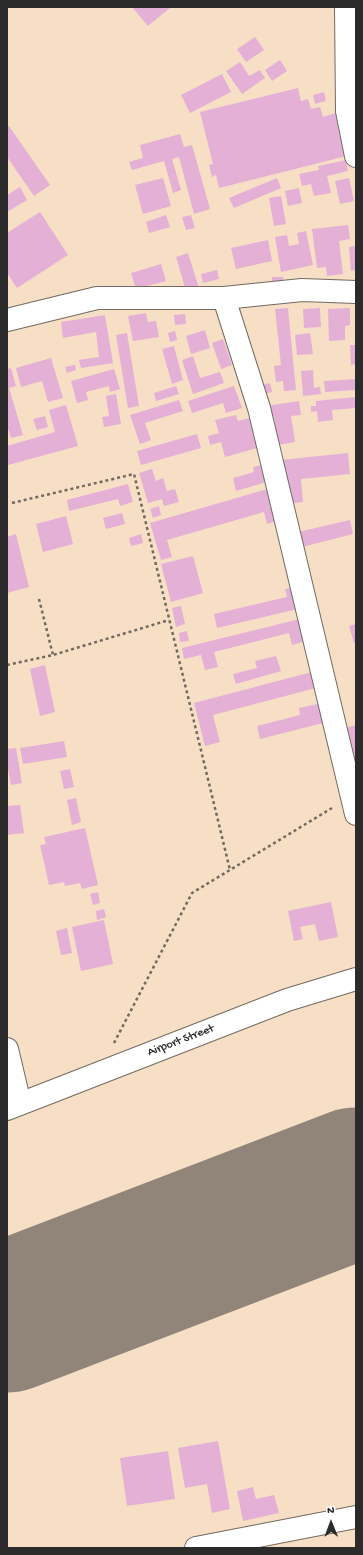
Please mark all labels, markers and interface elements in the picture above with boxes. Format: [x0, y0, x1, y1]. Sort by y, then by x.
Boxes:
street label: Airport Street [146, 1022, 216, 1060]
north arrow [311, 1503, 351, 1543]
text: N [327, 1505, 334, 1517]

